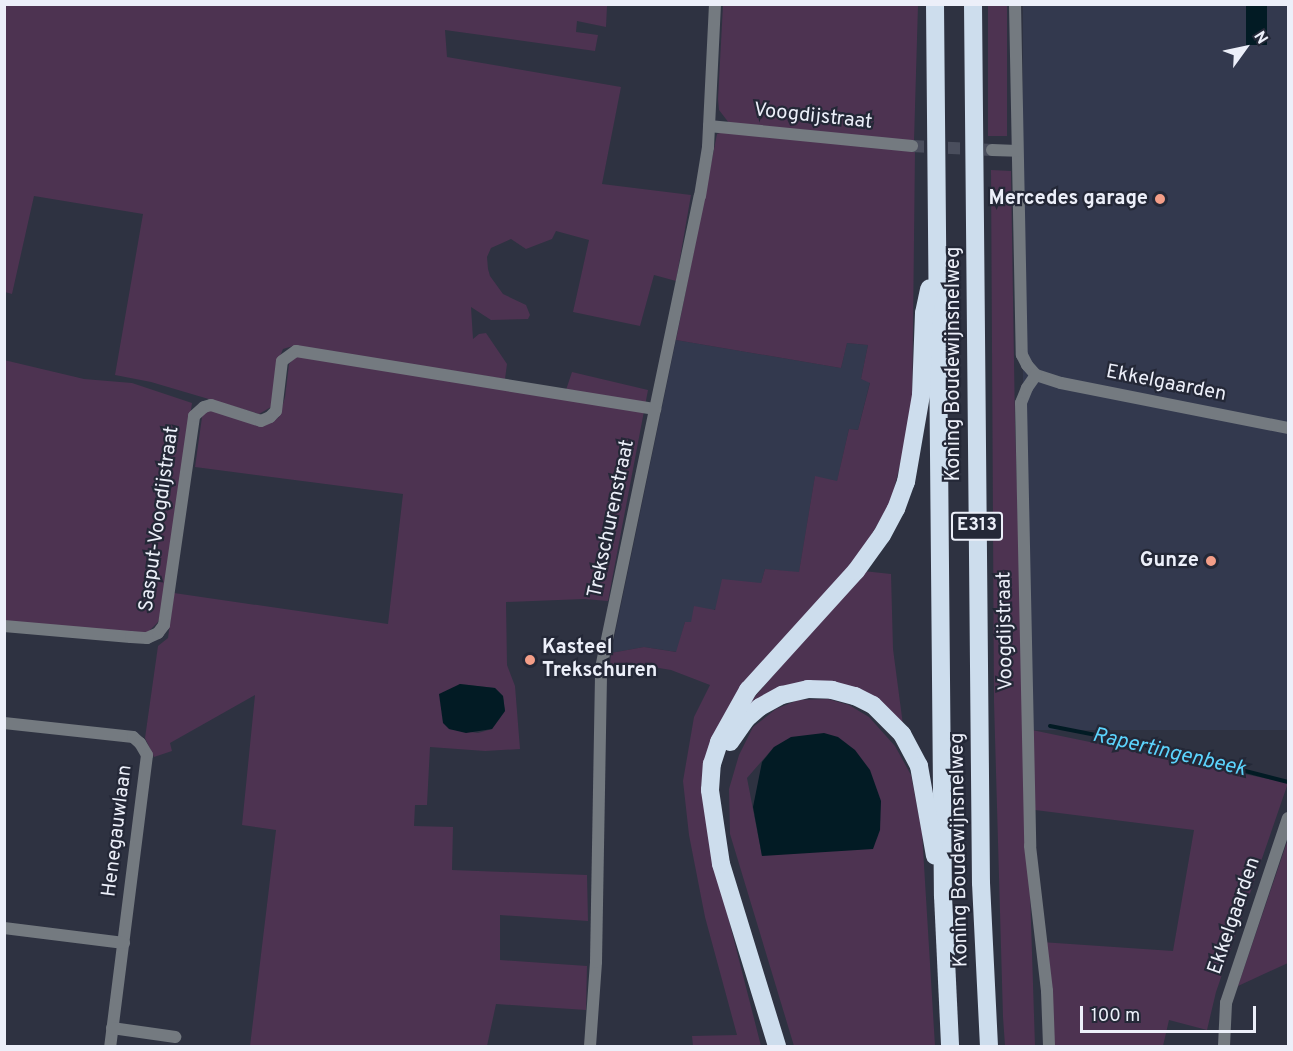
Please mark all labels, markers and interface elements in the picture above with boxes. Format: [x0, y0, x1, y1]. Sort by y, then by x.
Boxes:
north arrow [1215, 18, 1275, 78]
text: N [1249, 28, 1272, 48]
street label: Voogdijstraat [753, 99, 873, 135]
place label: Mercedes garage [988, 187, 1148, 211]
marker: Mercedes garage [1153, 192, 1167, 206]
street label: Koning Boudewijnsnelweg [942, 247, 966, 481]
street label: Ekkelgaarden [1104, 361, 1228, 407]
street label: Sasput-Voogdijstraat [135, 425, 185, 613]
street label: Trekschurenstraat [584, 438, 640, 600]
road number: E313 [950, 511, 1004, 541]
place label: Gunze [1140, 549, 1199, 573]
marker: Gunze [1204, 554, 1218, 568]
street label: Voogdijstraat [993, 571, 1019, 691]
place label: Kasteel Trekschuren [542, 636, 657, 683]
marker: Kasteel Trekschuren [523, 653, 537, 667]
water label: Rapertingenbeek [1090, 723, 1248, 783]
street label: Koning Boudewijnsnelweg [946, 732, 974, 968]
street label: Henegauwlaan [98, 764, 138, 898]
street label: Ekkelgaarden [1204, 854, 1266, 978]
scale bar [1083, 994, 1258, 1032]
text: 100 m [1091, 1005, 1140, 1028]

